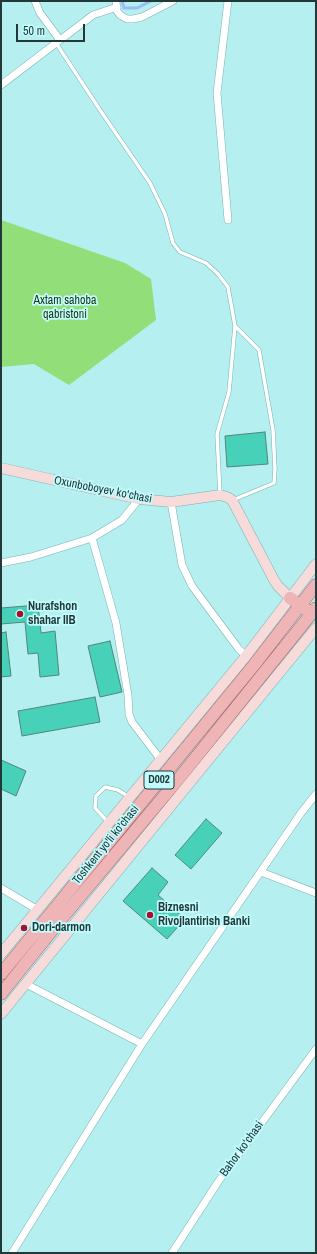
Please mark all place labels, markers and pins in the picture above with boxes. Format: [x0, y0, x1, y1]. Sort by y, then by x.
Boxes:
place label: Nurafshon shahar IIB [28, 600, 77, 628]
marker: Nurafshon shahar IIB [15, 609, 25, 619]
place label: Biznesni Rivojlantirish Banki [158, 901, 250, 929]
marker: Biznesni Rivojlantirish Banki [145, 910, 155, 920]
place label: Dori-darmon [32, 921, 91, 935]
marker: Dori-darmon [19, 923, 29, 933]

